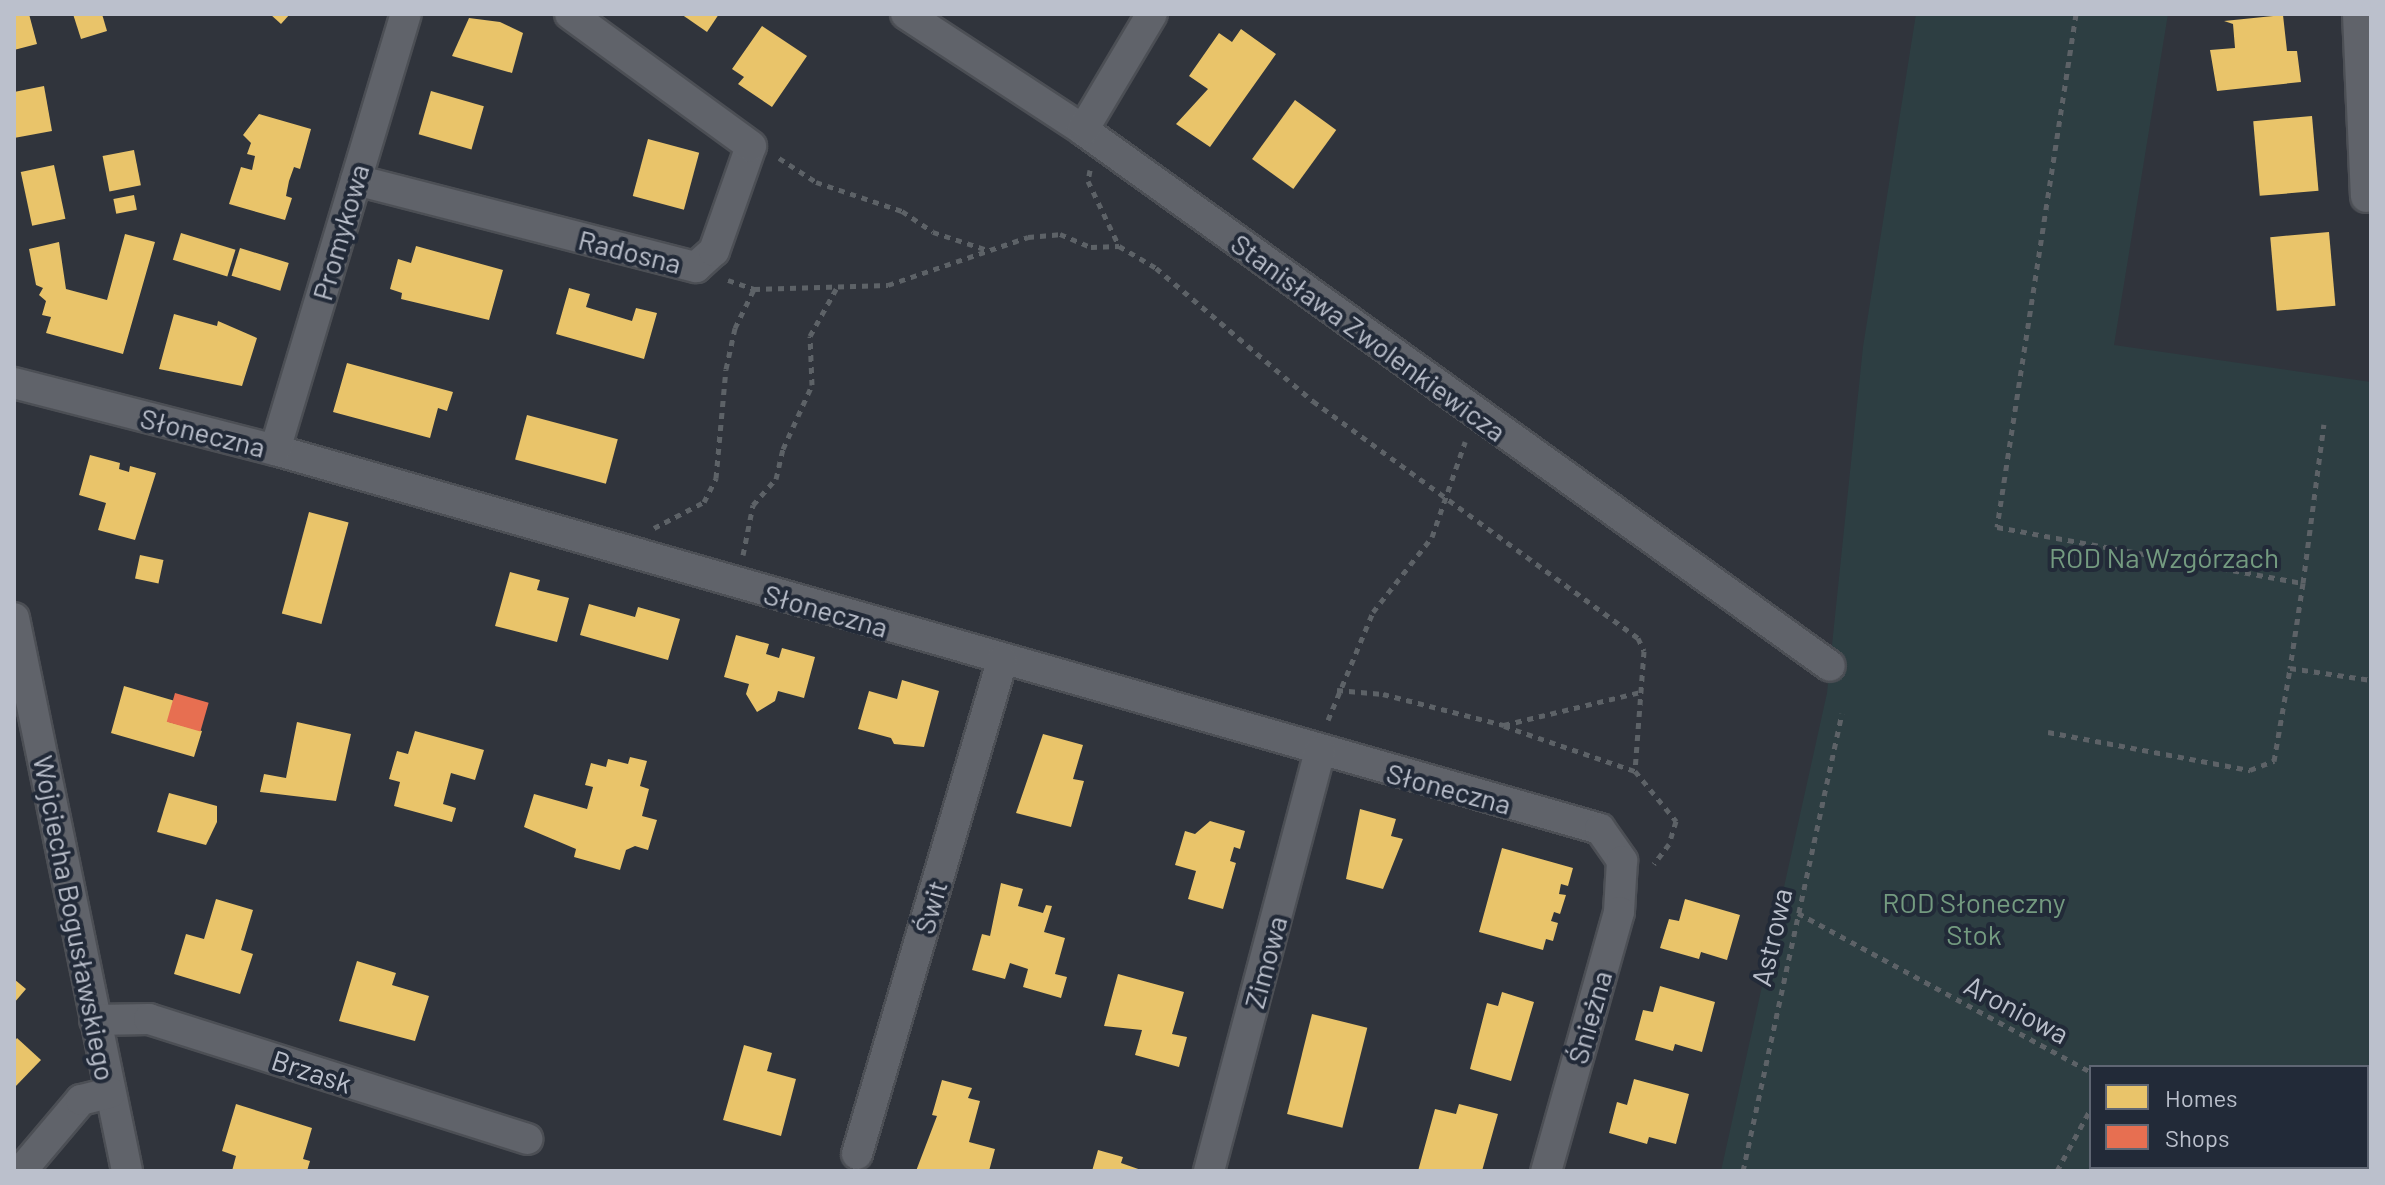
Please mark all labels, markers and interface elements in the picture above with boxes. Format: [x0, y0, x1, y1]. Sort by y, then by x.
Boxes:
street label: Promykowa [305, 160, 375, 304]
street label: Radosna [575, 222, 685, 280]
street label: Stanisława Zwolenkiewicza [1225, 226, 1513, 448]
street label: Słoneczna [137, 400, 269, 464]
park label: ROD Na Wzgórzach [2049, 540, 2279, 574]
street label: Słoneczna [760, 576, 892, 644]
street label: Wojciecha Bogusławskiego [27, 753, 123, 1083]
street label: Słoneczna [1383, 755, 1515, 821]
street label: Świt [906, 876, 954, 938]
street label: Astrowa [1743, 885, 1799, 989]
park label: ROD Słoneczny Stok [1882, 885, 2066, 951]
street label: Zimowa [1237, 912, 1293, 1012]
street label: Śnieżna [1560, 967, 1618, 1067]
street label: Aroniowa [1959, 968, 2075, 1050]
street label: Brzask [268, 1042, 356, 1100]
legend [2089, 1065, 2369, 1169]
text: Homes [2165, 1083, 2238, 1112]
text: Shops [2165, 1123, 2230, 1152]

